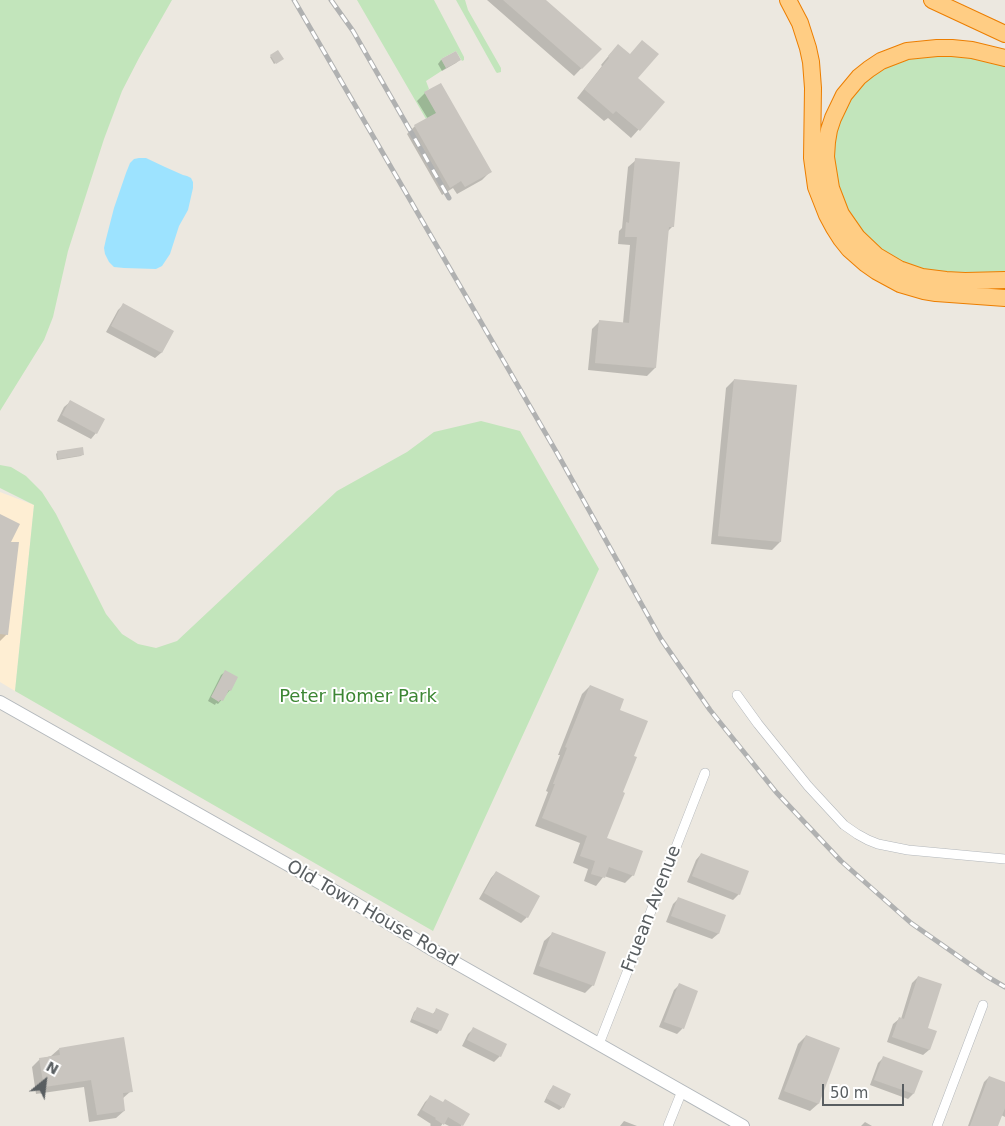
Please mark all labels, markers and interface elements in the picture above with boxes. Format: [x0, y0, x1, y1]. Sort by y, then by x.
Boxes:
park label: Peter Homer Park [279, 686, 437, 708]
street label: Fruean Avenue [618, 843, 686, 975]
street label: Old Town House Road [282, 856, 462, 972]
north arrow [20, 1056, 70, 1106]
text: N [43, 1058, 61, 1078]
scale bar [825, 1074, 908, 1106]
text: 50 m [830, 1084, 868, 1102]

